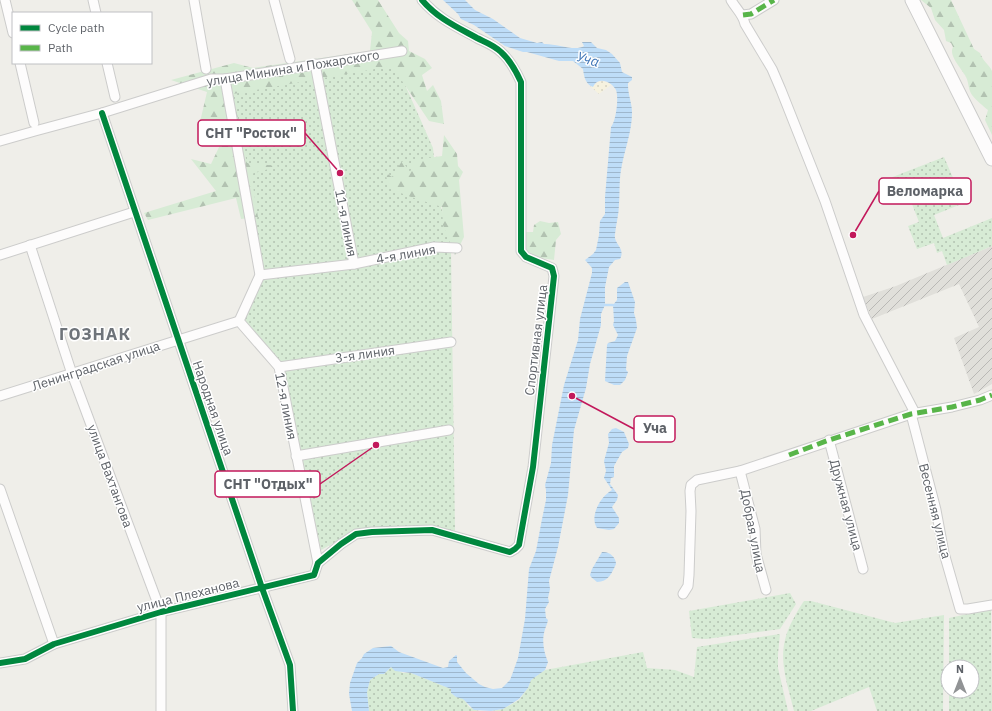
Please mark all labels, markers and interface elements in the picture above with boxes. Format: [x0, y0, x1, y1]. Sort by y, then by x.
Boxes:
legend [12, 12, 152, 64]
text: Cycle path [48, 20, 105, 35]
text: Path [48, 40, 73, 55]
street label: улица Минина и Пожарского [205, 46, 381, 90]
water label: Уча [575, 47, 601, 71]
callout: СНТ "Росток" [198, 120, 305, 146]
text: СНТ "Росток" [205, 124, 297, 142]
callout: Веломарка [879, 178, 971, 204]
text: Веломарка [887, 182, 963, 200]
street label: 11-я линия [331, 188, 361, 258]
street label: 4-я линия [375, 240, 437, 268]
street label: Спортивная улица [521, 283, 551, 397]
district label: ГОЗНАК [59, 323, 131, 345]
street label: Ленинградская улица [30, 337, 162, 395]
street label: 3-я линия [334, 341, 396, 367]
street label: Народная улица [189, 358, 237, 458]
street label: 12-я линия [271, 371, 301, 441]
callout: Уча [634, 416, 675, 442]
text: Уча [643, 419, 667, 437]
street label: улица Вахтангова [83, 422, 137, 530]
street label: Дружная улица [826, 457, 866, 553]
street label: Весенняя улица [915, 462, 955, 560]
callout: СНТ "Отдых" [215, 471, 320, 497]
text: СНТ "Отдых" [223, 475, 313, 493]
street label: Добрая улица [737, 488, 769, 574]
street label: улица Плеханова [135, 574, 241, 616]
north arrow [940, 659, 980, 699]
text: N [956, 662, 964, 676]

